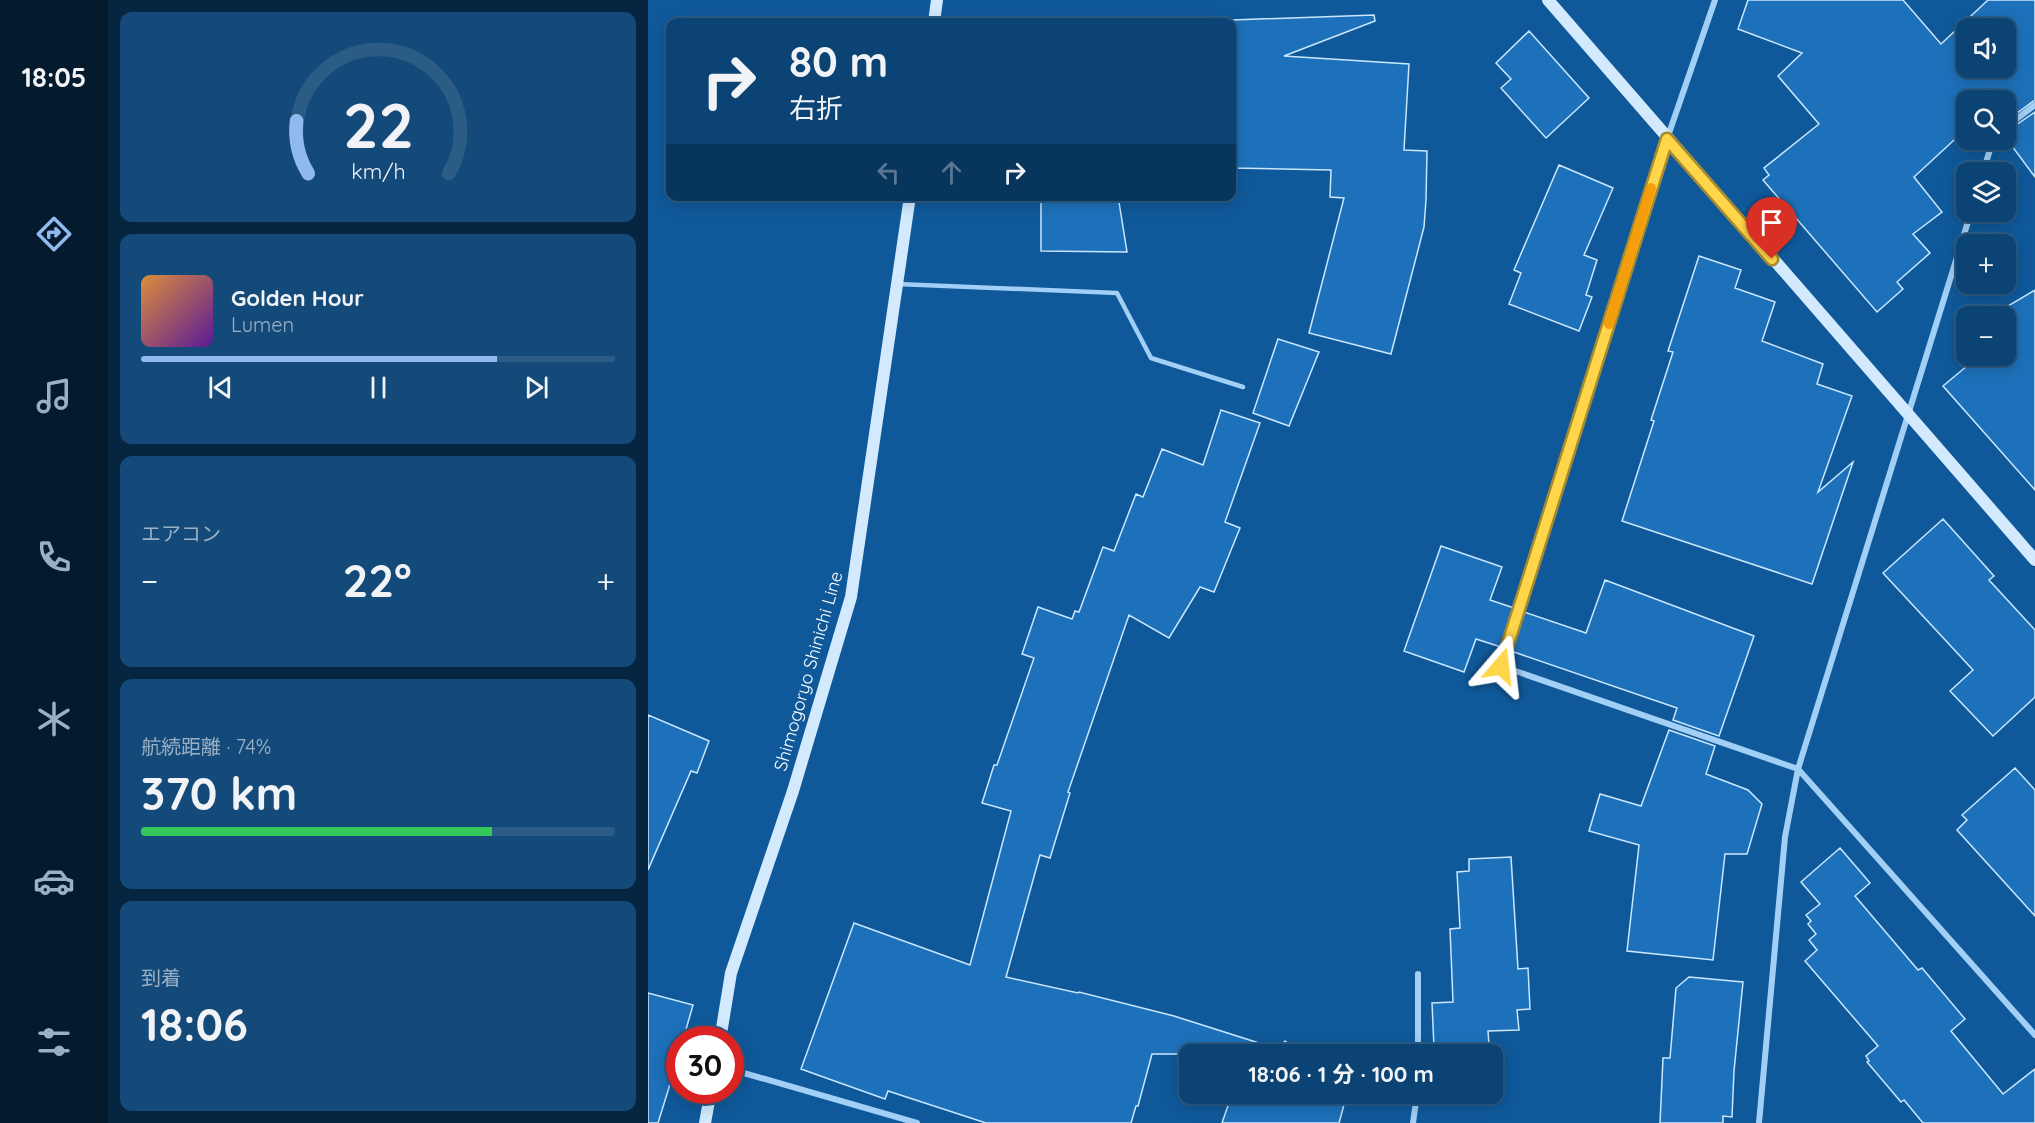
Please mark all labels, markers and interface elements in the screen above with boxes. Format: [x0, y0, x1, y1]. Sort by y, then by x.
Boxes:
map controls [1956, 18, 2016, 366]
button: sound [1956, 18, 2016, 78]
text: 80 m [789, 35, 888, 88]
icon: right [690, 42, 768, 120]
text: 18:05 [22, 60, 86, 94]
text: 22 [342, 86, 414, 164]
button: search [1956, 90, 2016, 150]
text: 右折 [789, 91, 843, 125]
icon: left [872, 156, 905, 189]
icon: ahead [935, 156, 968, 189]
icon: right [998, 156, 1031, 189]
text: km/h [351, 158, 405, 184]
button: layers [1956, 162, 2016, 222]
pin [1746, 197, 1797, 259]
icon: arrive [1755, 206, 1788, 239]
icon: directions [33, 213, 75, 255]
button: + [1956, 234, 2016, 294]
text: Golden Hour [231, 284, 364, 312]
button: − [1956, 306, 2016, 366]
text: Lumen [231, 312, 294, 337]
icon: previous [204, 371, 237, 404]
icon: pause [362, 371, 395, 404]
icon: next [520, 371, 553, 404]
icon: music [33, 375, 75, 417]
text: エアコン [141, 521, 221, 546]
icon: phone [33, 536, 75, 578]
text: 22° [343, 552, 412, 608]
text: − [141, 560, 158, 601]
text: + [596, 560, 615, 601]
street label: Shimogoryo Shinichi Line [768, 568, 848, 774]
position arrow [1469, 634, 1533, 698]
icon: climate [33, 698, 75, 740]
text: 航続距離 · 74% [141, 734, 271, 759]
text: 370 km [141, 765, 297, 821]
icon: car [33, 860, 75, 902]
text: 到着 [141, 965, 181, 990]
text: 18:06 [141, 996, 248, 1052]
icon: filters [33, 1021, 75, 1063]
speed limit sign: 30 [666, 1026, 744, 1104]
text: 18:06 · 1 分 · 100 m [1248, 1060, 1434, 1088]

